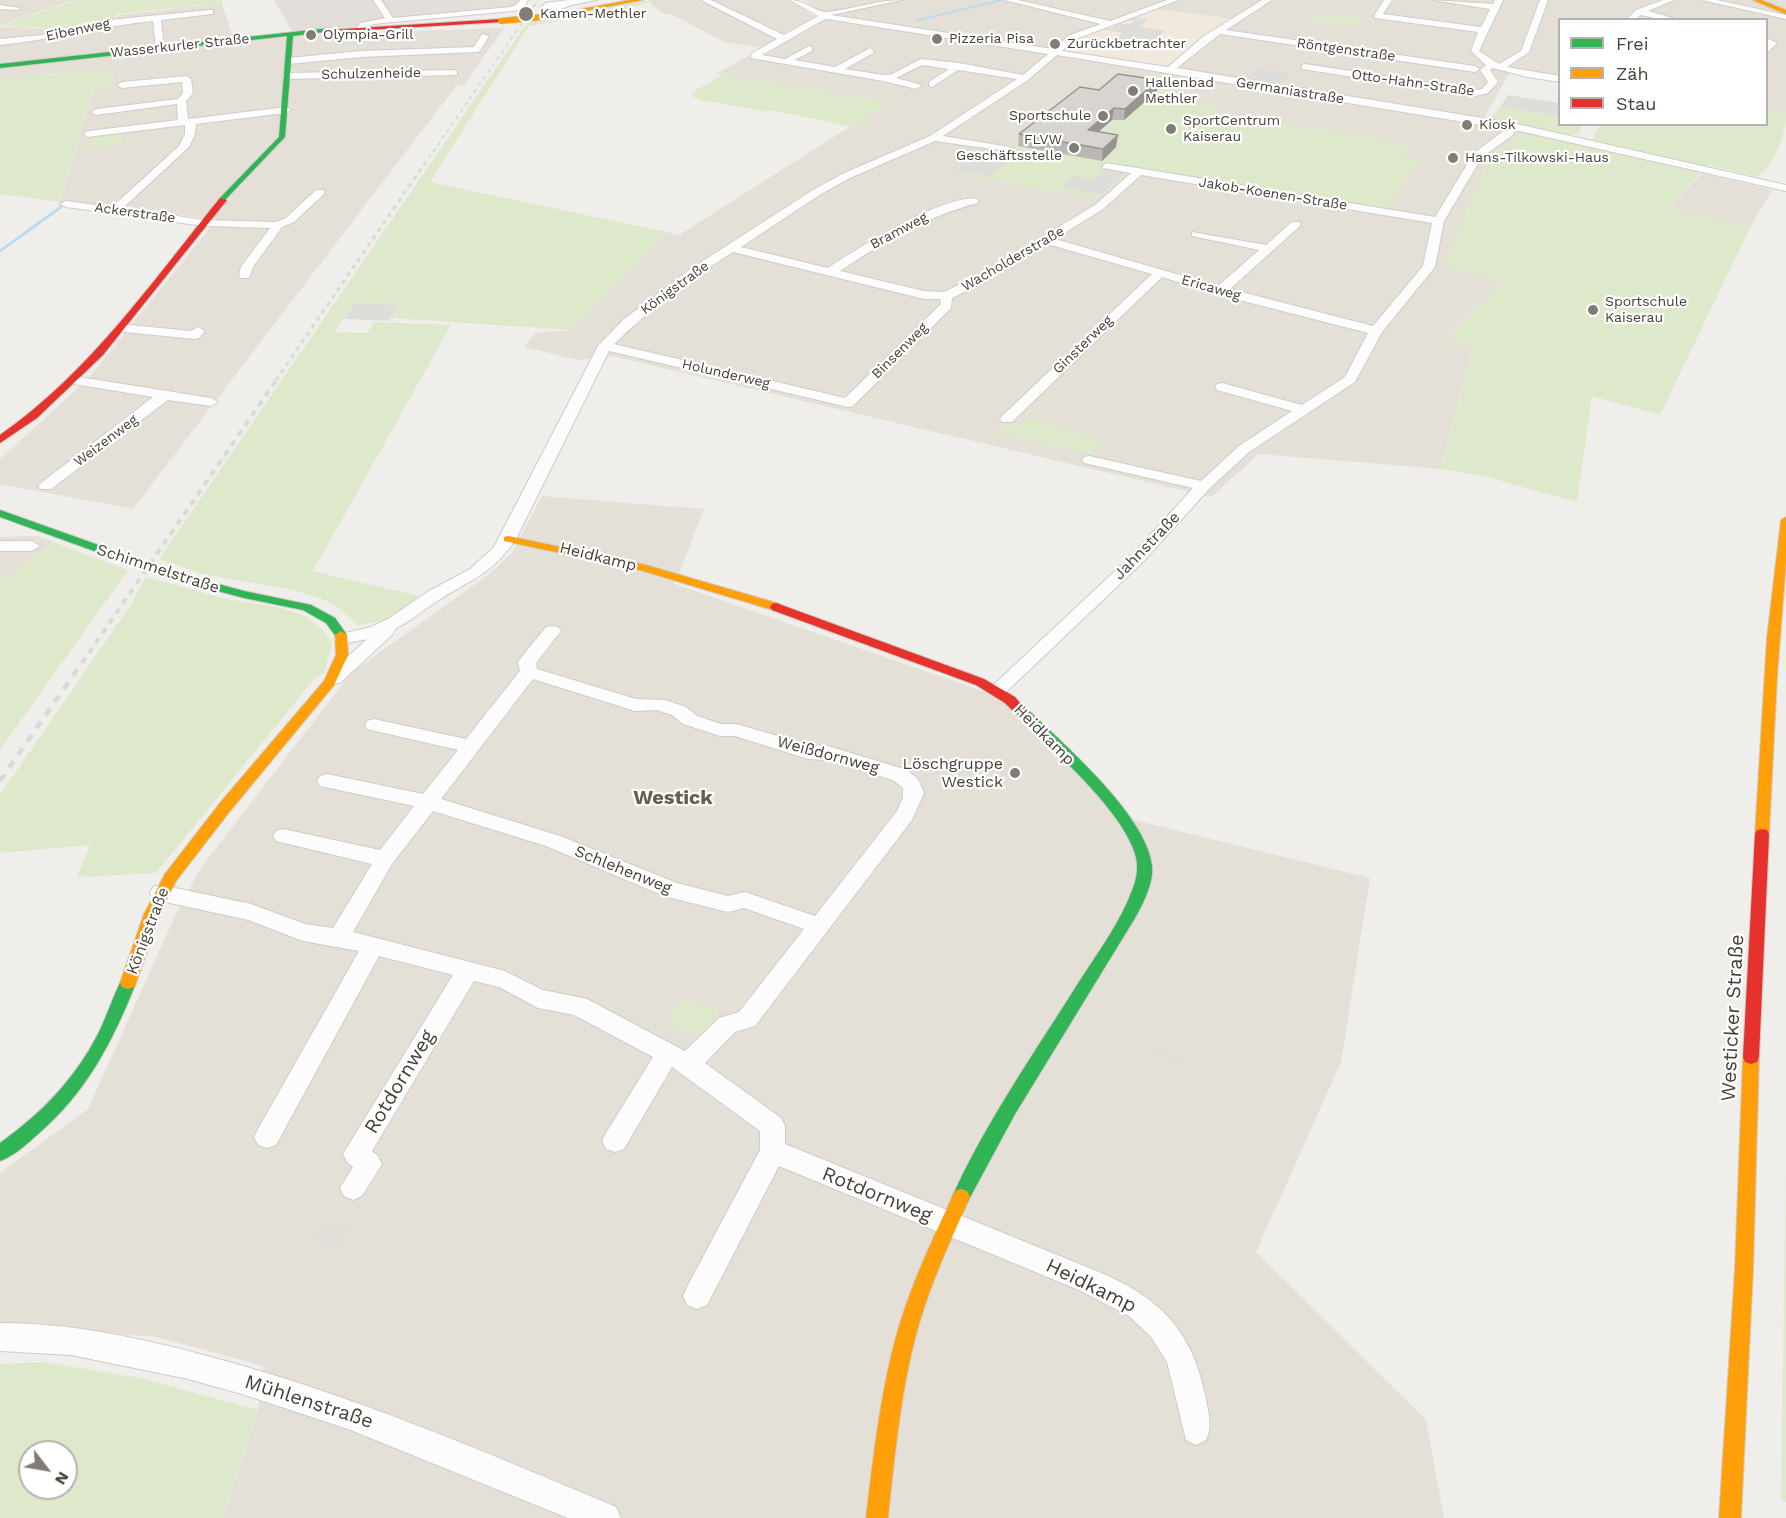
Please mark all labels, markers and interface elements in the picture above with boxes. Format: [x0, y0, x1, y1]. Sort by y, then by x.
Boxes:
marker: Kamen-Methler [517, 5, 535, 23]
place label: Kamen-Methler [540, 6, 646, 22]
street label: Eibenweg [44, 15, 112, 45]
legend [1558, 18, 1768, 126]
place label: Olympia-Grill [323, 27, 413, 43]
marker: Olympia-Grill [304, 28, 318, 42]
street label: Wasserkurler Straße [110, 30, 250, 62]
place label: Pizzeria Pisa [949, 31, 1034, 47]
marker: Pizzeria Pisa [930, 32, 944, 46]
text: Frei [1616, 33, 1648, 54]
street label: Röntgenstraße [1296, 35, 1396, 65]
place label: Zurückbetrachter [1067, 36, 1186, 52]
marker: Zurückbetrachter [1048, 37, 1062, 51]
text: Zäh [1616, 63, 1649, 84]
street label: Schulzenheide [321, 65, 421, 83]
street label: Otto-Hahn-Straße [1350, 66, 1476, 100]
street label: Germaniastraße [1235, 74, 1345, 108]
place label: Hallenbad Methler [1145, 75, 1214, 108]
marker: Hallenbad Methler [1126, 84, 1140, 98]
text: Stau [1616, 93, 1656, 114]
place label: Sportschule [1009, 108, 1091, 124]
marker: Sportschule [1096, 109, 1110, 123]
place label: SportCentrum Kaiserau [1183, 113, 1280, 146]
place label: Kiosk [1479, 117, 1516, 133]
marker: Kiosk [1460, 118, 1474, 132]
marker: SportCentrum Kaiserau [1164, 122, 1178, 136]
place label: FLVW Geschäftsstelle [956, 132, 1062, 164]
marker: FLVW Geschäftsstelle [1067, 141, 1081, 155]
place label: Hans-Tilkowski-Haus [1465, 150, 1609, 166]
marker: Hans-Tilkowski-Haus [1446, 151, 1460, 165]
street label: Jakob-Koenen-Straße [1198, 174, 1348, 214]
street label: Ackerstraße [93, 199, 177, 227]
street label: Bramweg [867, 209, 931, 253]
street label: Wacholderstraße [959, 223, 1067, 295]
street label: Königstraße [638, 258, 712, 318]
street label: Ericaweg [1179, 272, 1243, 304]
place label: Sportschule Kaiserau [1605, 294, 1687, 326]
marker: Sportschule Kaiserau [1586, 303, 1600, 317]
street label: Ginsterweg [1050, 312, 1116, 378]
street label: Binsenweg [868, 319, 932, 383]
street label: Holunderweg [680, 356, 772, 392]
street label: Weizenweg [71, 411, 141, 471]
street label: Jahnstraße [1110, 508, 1184, 584]
street label: Heidkamp [558, 538, 638, 576]
street label: Schimmelstraße [94, 540, 222, 598]
street label: Heidkamp [1009, 700, 1079, 770]
street label: Weißdornweg [775, 732, 881, 778]
place label: Löschgruppe Westick [903, 754, 1003, 792]
marker: Löschgruppe Westick [1008, 766, 1022, 780]
district label: Westick [633, 786, 713, 810]
street label: Schlehenweg [572, 842, 674, 898]
street label: Königstraße [123, 885, 173, 977]
street label: Westicker Straße [1717, 934, 1749, 1102]
street label: Rotdornweg [360, 1026, 440, 1138]
street label: Rotdornweg [818, 1162, 936, 1228]
street label: Heidkamp [1042, 1254, 1140, 1318]
street label: Mühlenstraße [242, 1370, 376, 1434]
north arrow [18, 1440, 78, 1500]
text: N [51, 1469, 73, 1488]

